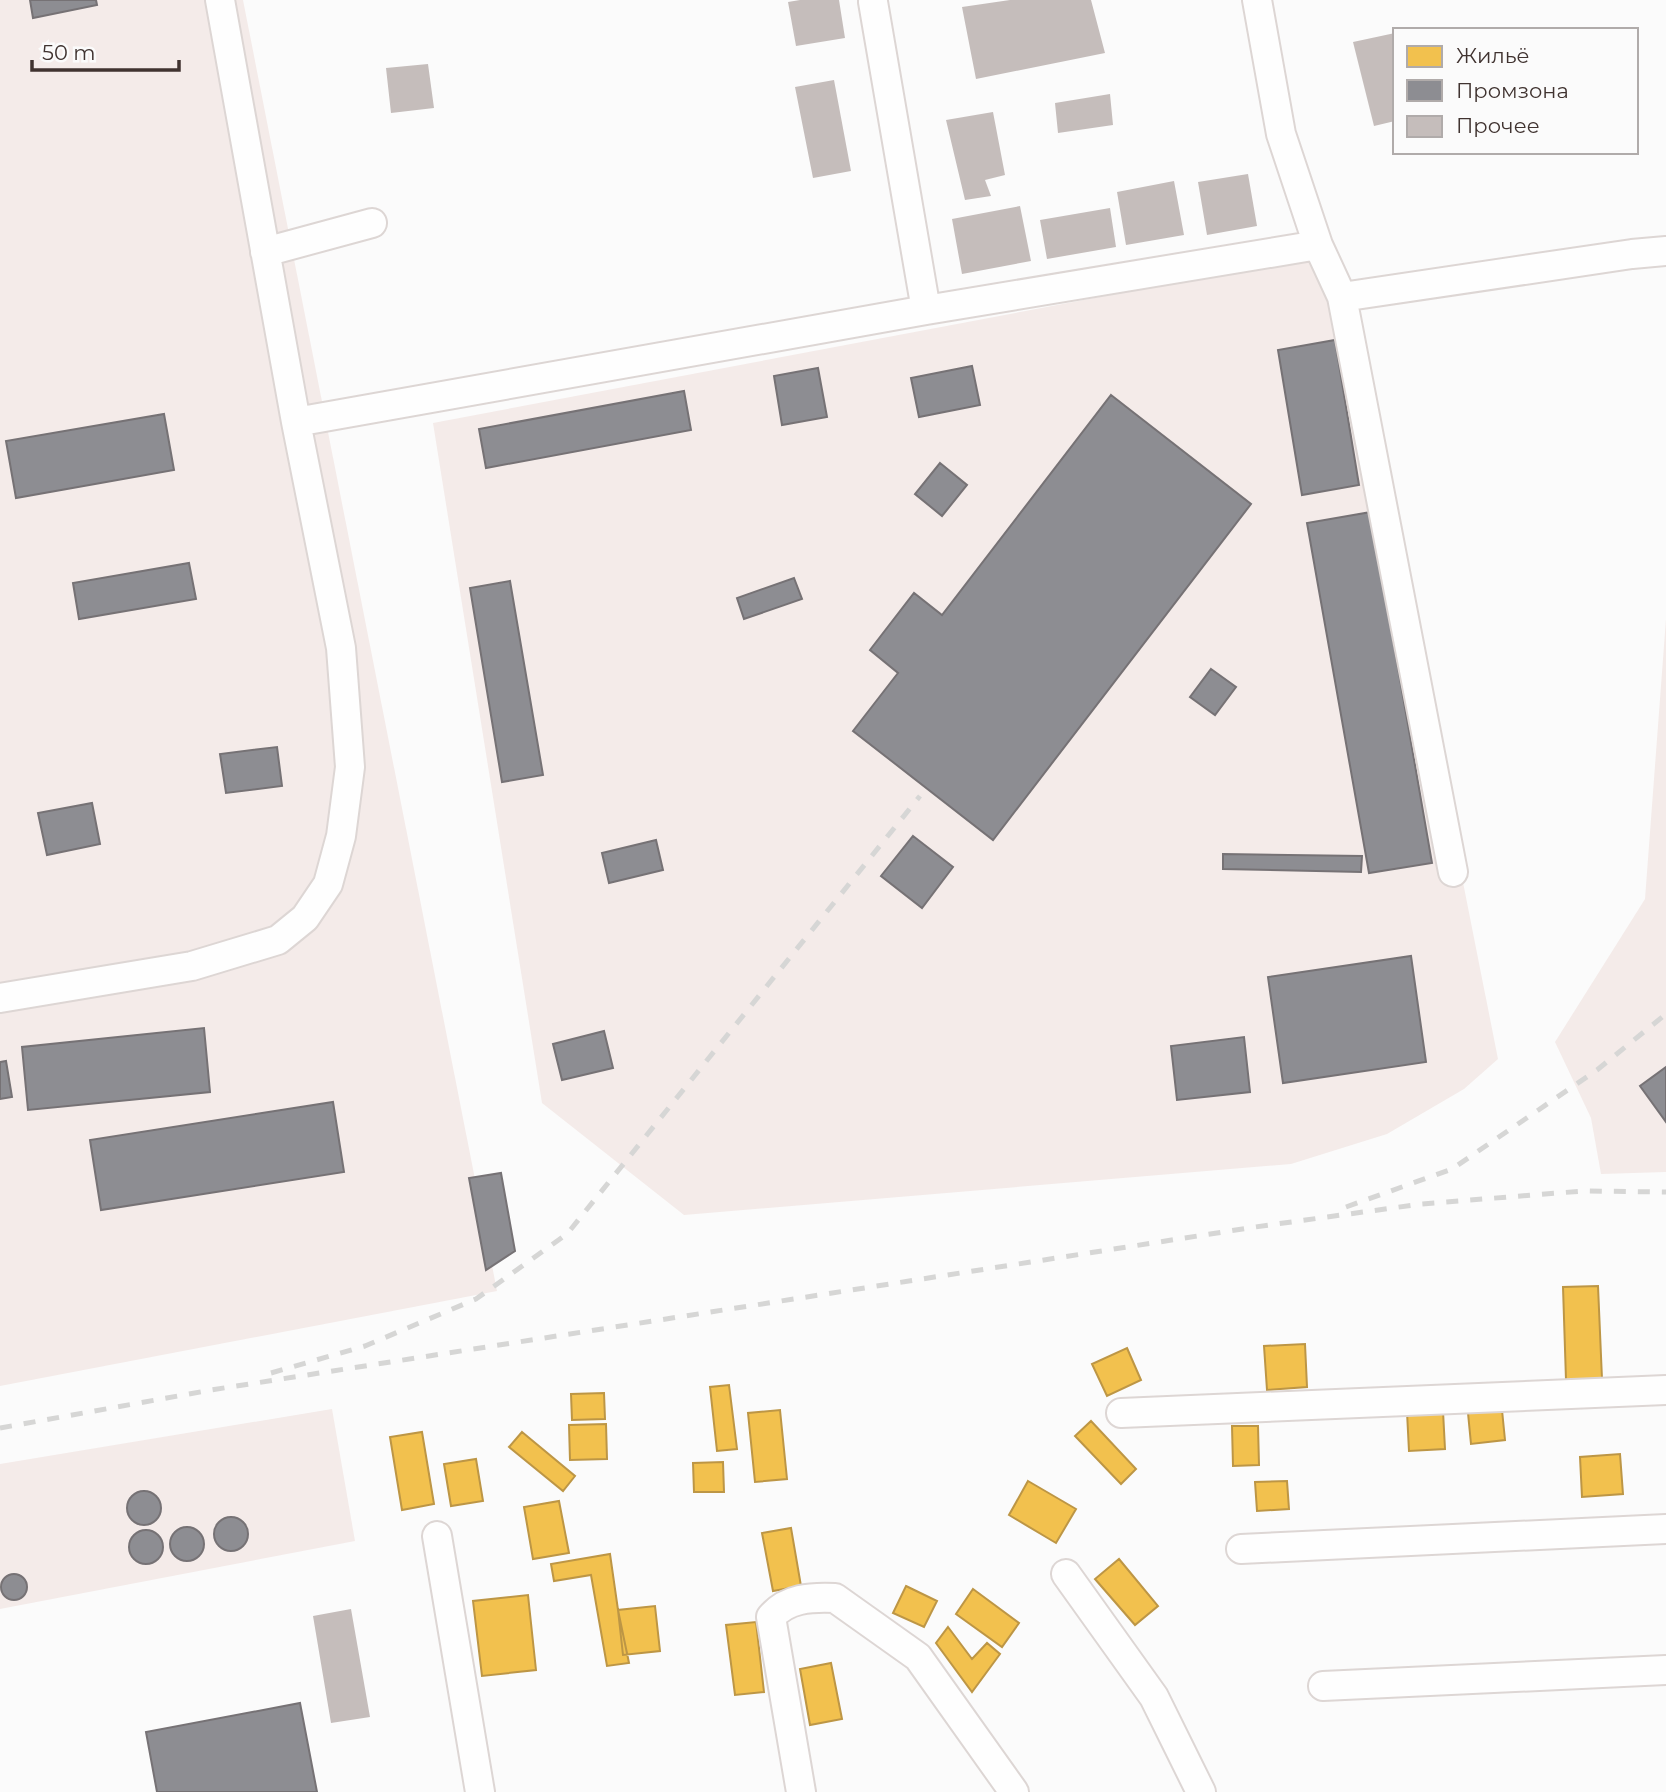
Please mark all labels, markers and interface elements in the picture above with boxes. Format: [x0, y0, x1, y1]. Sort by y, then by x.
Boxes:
scale bar [32, 28, 178, 72]
legend [1393, 28, 1638, 154]
text: 50 m [42, 40, 96, 65]
text: Жильё [1456, 43, 1530, 68]
text: Промзона [1456, 78, 1569, 103]
text: Прочее [1456, 113, 1540, 138]

